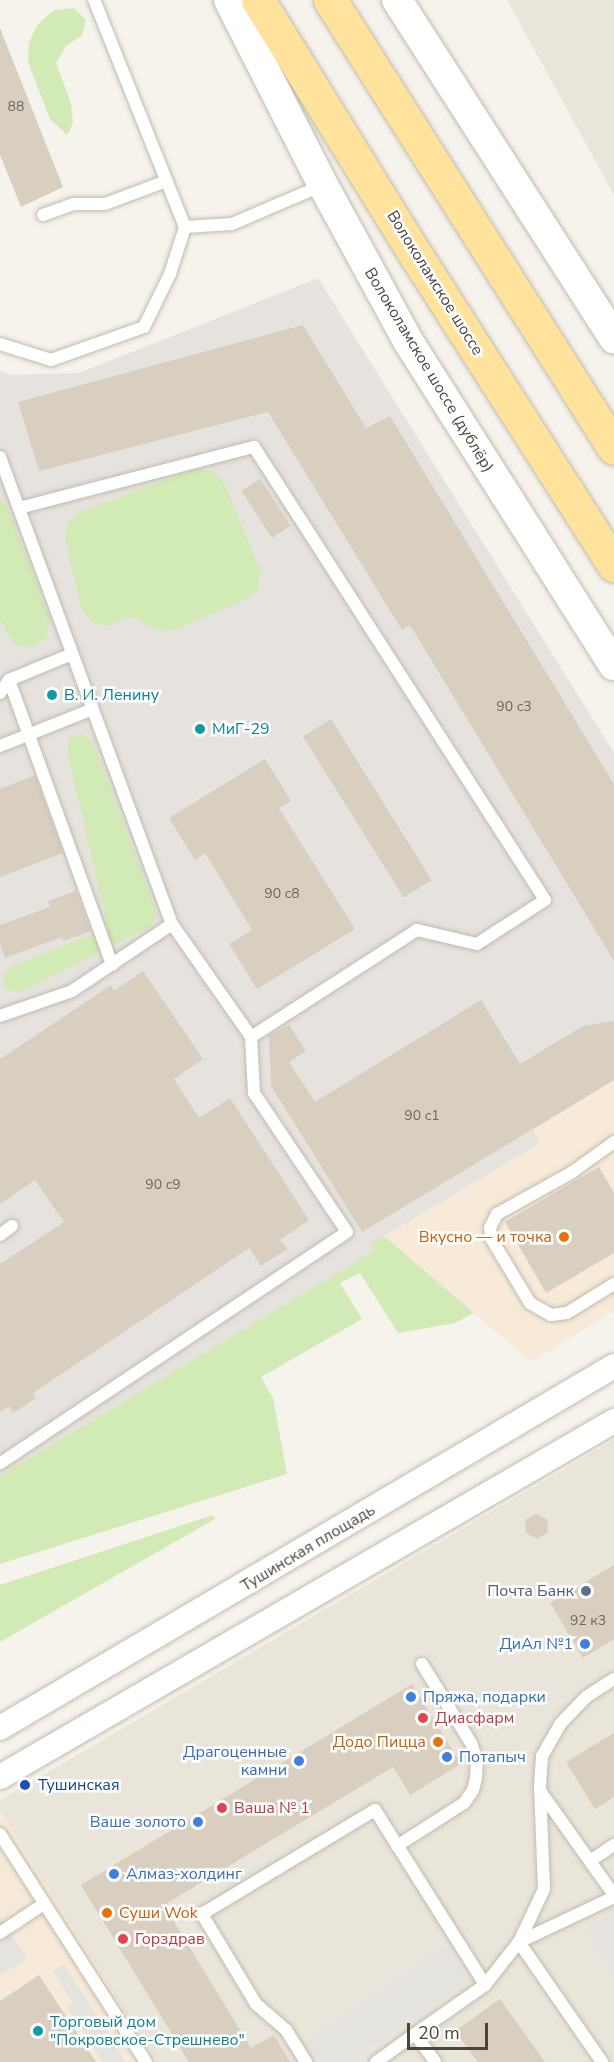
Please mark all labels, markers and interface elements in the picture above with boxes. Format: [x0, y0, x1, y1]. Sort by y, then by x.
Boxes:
house number: 88 [8, 99, 24, 115]
street label: Волоколамское шоссе [383, 207, 487, 359]
street label: Волоколамское шоссе (дублёр) [360, 264, 498, 476]
place label: В. И. Ленину [64, 685, 159, 705]
marker: В. И. Ленину [45, 688, 59, 702]
house number: 90 с3 [496, 699, 532, 715]
place label: МиГ-29 [212, 719, 270, 739]
marker: МиГ-29 [193, 722, 207, 736]
house number: 90 с8 [264, 886, 300, 902]
house number: 90 с1 [404, 1108, 440, 1124]
house number: 90 с9 [145, 1177, 181, 1193]
place label: Вкусно — и точка [419, 1227, 552, 1247]
marker: Вкусно — и точка [557, 1230, 571, 1244]
street label: Тушинская площадь [237, 1500, 379, 1596]
place label: Почта Банк [487, 1581, 574, 1601]
marker: Почта Банк [579, 1584, 593, 1598]
house number: 92 к3 [570, 1613, 606, 1629]
place label: ДиАл №1 [499, 1634, 573, 1654]
marker: ДиАл №1 [578, 1637, 592, 1651]
place label: Пряжа, подарки [423, 1687, 546, 1707]
marker: Пряжа, подарки [404, 1690, 418, 1704]
place label: Диасфарм [435, 1708, 514, 1728]
marker: Диасфарм [416, 1711, 430, 1725]
place label: Додо Пицца [333, 1732, 426, 1752]
marker: Додо Пицца [431, 1735, 445, 1749]
place label: Драгоценные камни [183, 1742, 287, 1780]
place label: Потапыч [459, 1747, 526, 1767]
marker: Потапыч [440, 1750, 454, 1764]
marker: Драгоценные камни [292, 1754, 306, 1768]
place label: Тушинская [38, 1775, 120, 1795]
marker: Тушинская [16, 1776, 34, 1794]
place label: Ваша № 1 [234, 1798, 310, 1818]
marker: Ваша № 1 [215, 1801, 229, 1815]
place label: Ваше золото [90, 1812, 186, 1832]
marker: Ваше золото [191, 1815, 205, 1829]
place label: Алмаз-холдинг [126, 1864, 242, 1884]
marker: Алмаз-холдинг [107, 1867, 121, 1881]
place label: Суши Wok [119, 1903, 198, 1923]
marker: Суши Wok [100, 1906, 114, 1920]
place label: Горздрав [135, 1929, 205, 1949]
marker: Горздрав [116, 1932, 130, 1946]
scale bar [410, 2011, 491, 2049]
place label: Торговый дом "Покровское-Стрешнево" [50, 2012, 245, 2050]
text: 20 m [418, 2021, 460, 2045]
marker: Торговый дом "Покровское-Стрешнево" [31, 2024, 45, 2038]

